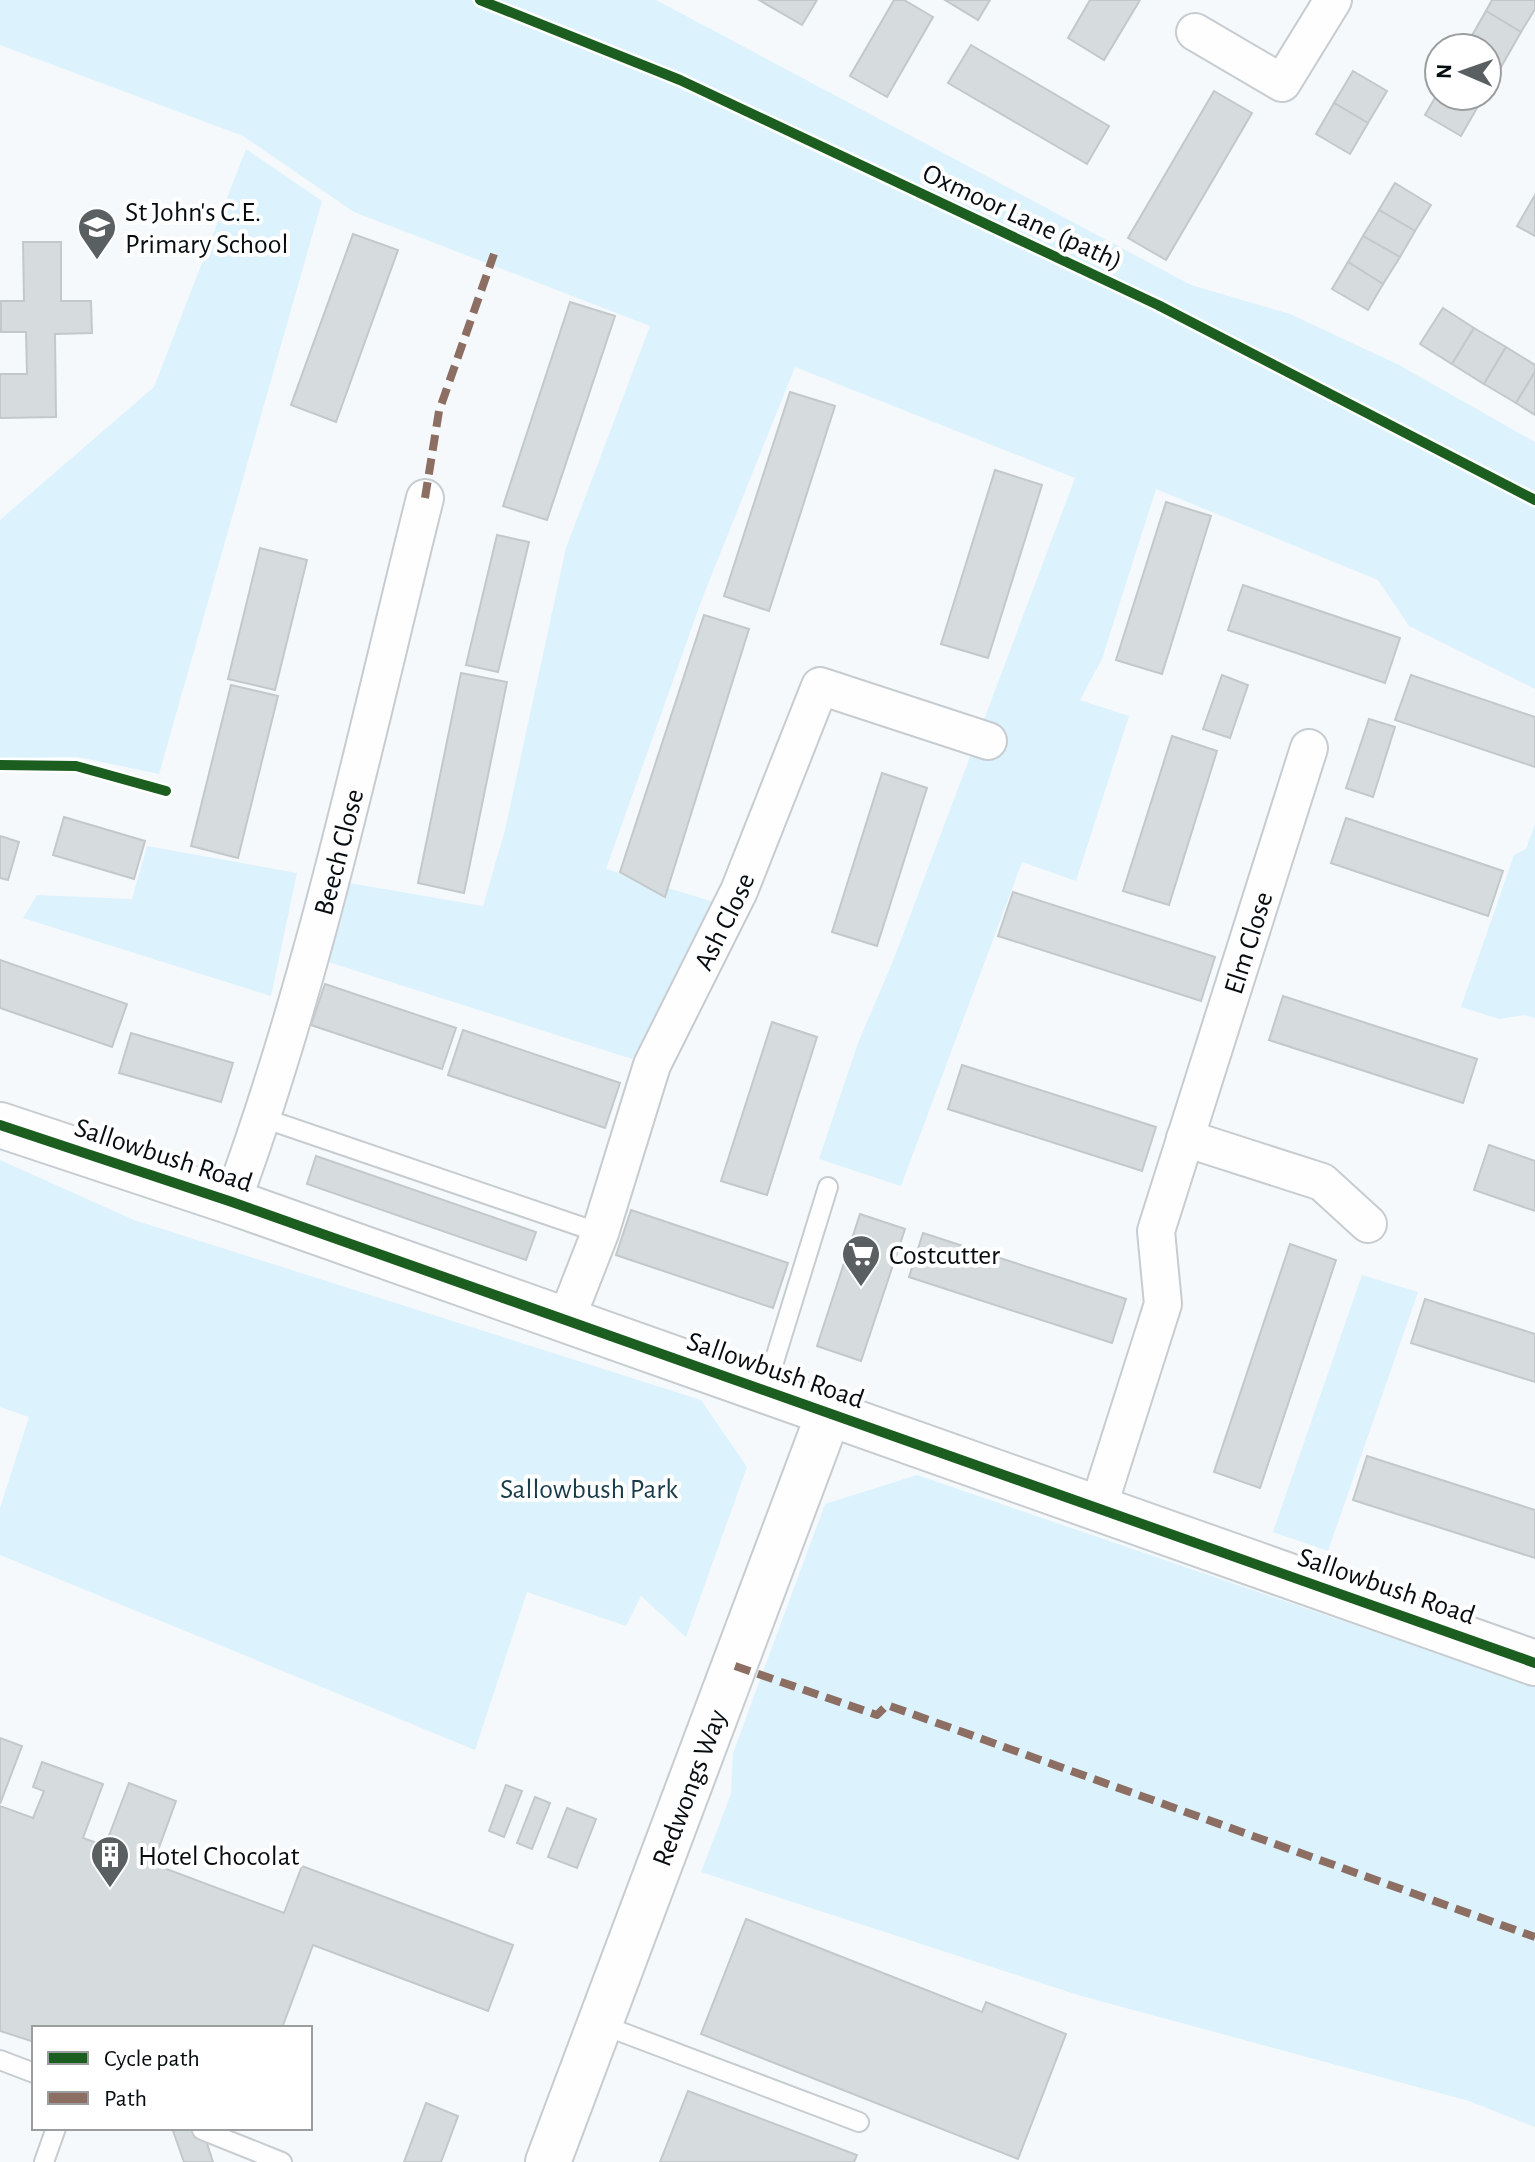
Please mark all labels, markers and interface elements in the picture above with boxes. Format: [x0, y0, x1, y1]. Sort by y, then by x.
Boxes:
north arrow [1423, 32, 1503, 112]
text: N [1433, 63, 1455, 79]
street label: Oxmoor Lane (path) [918, 159, 1126, 276]
place label: St John's C.E. Primary School [125, 199, 288, 259]
school or university icon: St John's C.E. Primary School [76, 206, 118, 261]
street label: Beech Close [310, 786, 369, 918]
street label: Ash Close [690, 870, 761, 975]
street label: Elm Close [1220, 888, 1279, 998]
street label: Sallowbush Road [71, 1114, 256, 1198]
supermarket icon: Costcutter [840, 1233, 882, 1288]
place label: Costcutter [889, 1242, 1000, 1270]
street label: Sallowbush Road [683, 1327, 868, 1414]
park label: Sallowbush Park [500, 1476, 678, 1504]
street label: Sallowbush Road [1294, 1543, 1479, 1630]
street label: Redwongs Way [648, 1706, 732, 1870]
building icon: Hotel Chocolat [89, 1834, 131, 1889]
place label: Hotel Chocolat [138, 1843, 300, 1871]
legend [32, 2026, 312, 2130]
text: Cycle path [104, 2047, 200, 2071]
text: Path [104, 2087, 147, 2111]

